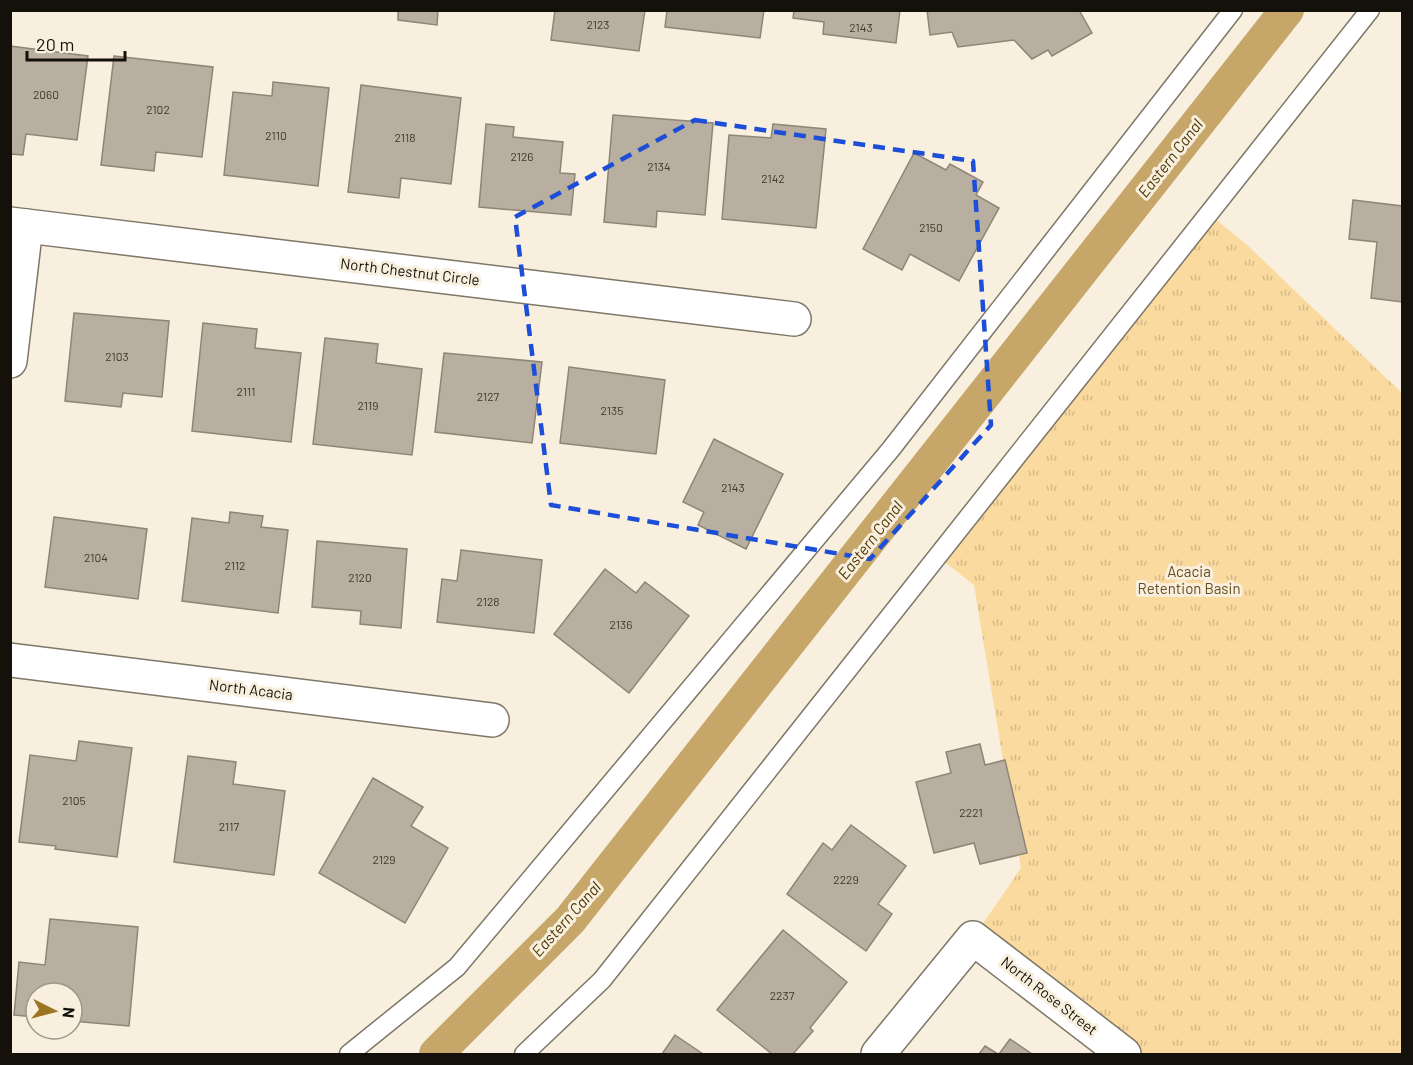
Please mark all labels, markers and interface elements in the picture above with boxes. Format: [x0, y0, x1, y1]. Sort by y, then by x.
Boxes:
house number: 2123 [586, 17, 610, 31]
house number: 2143 [849, 20, 873, 34]
scale bar [27, 24, 124, 62]
text: 20 m [36, 33, 74, 55]
house number: 2060 [33, 87, 59, 101]
house number: 2102 [146, 102, 170, 116]
water label: Eastern Canal [1133, 114, 1206, 201]
house number: 2110 [265, 128, 287, 142]
house number: 2118 [395, 130, 415, 144]
house number: 2126 [510, 149, 534, 163]
house number: 2134 [647, 159, 671, 173]
house number: 2142 [761, 171, 785, 185]
house number: 2150 [919, 220, 943, 234]
street label: North Chestnut Circle [339, 254, 481, 288]
house number: 2103 [105, 349, 129, 363]
house number: 2111 [237, 384, 255, 398]
house number: 2127 [477, 389, 500, 403]
house number: 2119 [358, 398, 378, 412]
house number: 2135 [601, 403, 623, 417]
house number: 2143 [721, 480, 745, 494]
water label: Eastern Canal [833, 496, 906, 583]
house number: 2104 [84, 550, 108, 564]
house number: 2112 [224, 558, 246, 572]
park label: Acacia Retention Basin [1138, 562, 1241, 597]
house number: 2120 [348, 570, 372, 584]
house number: 2128 [476, 594, 500, 608]
house number: 2136 [610, 617, 632, 631]
street label: North Acacia [208, 675, 294, 703]
house number: 2105 [62, 793, 86, 807]
house number: 2221 [959, 805, 983, 819]
house number: 2117 [219, 819, 240, 833]
house number: 2129 [372, 852, 396, 866]
house number: 2229 [833, 872, 859, 886]
water label: Eastern Canal [527, 877, 605, 960]
street label: North Rose Street [998, 952, 1101, 1038]
north arrow [24, 981, 84, 1041]
house number: 2237 [770, 988, 795, 1002]
text: N [59, 1006, 79, 1019]

